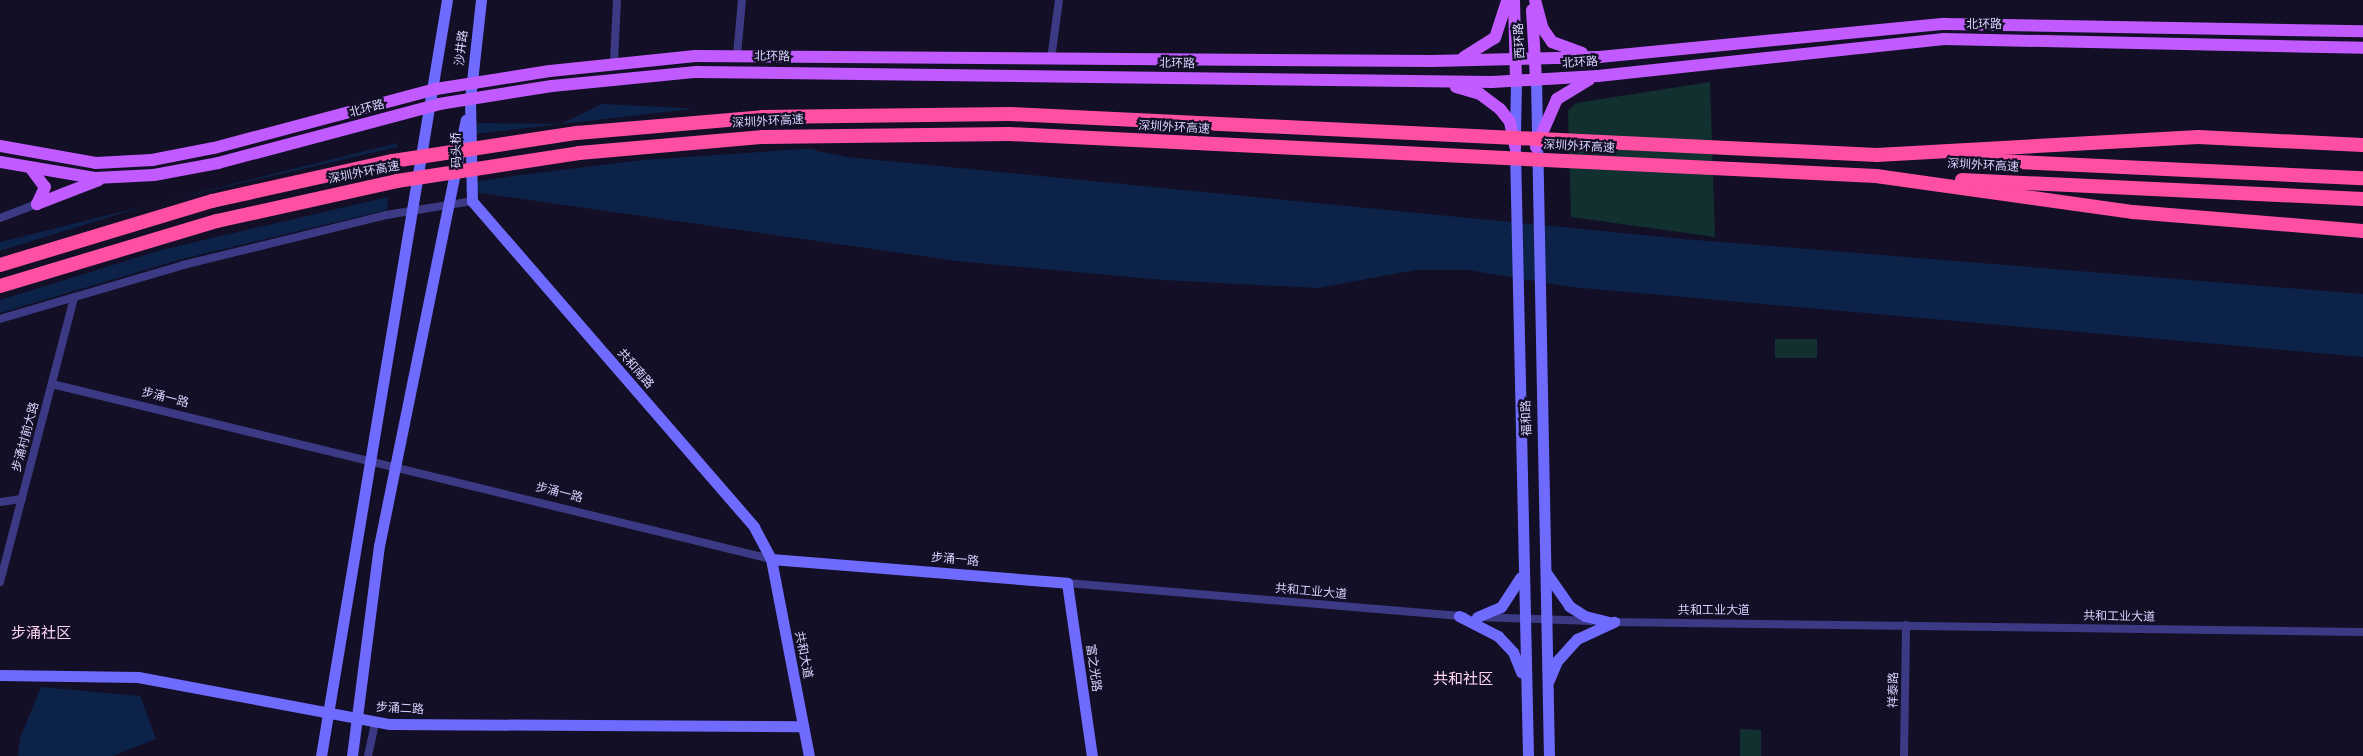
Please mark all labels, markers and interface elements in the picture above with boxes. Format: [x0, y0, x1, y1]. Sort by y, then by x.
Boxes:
street label: 北环路 [1966, 18, 2002, 32]
street label: 西环路 [1512, 23, 1528, 59]
street label: 沙井路 [453, 29, 471, 67]
street label: 北环路 [754, 49, 790, 65]
street label: 北环路 [1562, 55, 1598, 71]
street label: 北环路 [1159, 56, 1195, 72]
street label: 北环路 [348, 97, 386, 121]
street label: 深圳外环高速 [732, 113, 804, 131]
street label: 深圳外环高速 [1138, 119, 1210, 137]
street label: 码头桥 [449, 132, 465, 168]
street label: 深圳外环高速 [1543, 138, 1615, 156]
street label: 深圳外环高速 [1947, 157, 2019, 175]
street label: 深圳外环高速 [327, 159, 401, 187]
street label: 共和南路 [614, 346, 656, 392]
street label: 步涌一路 [140, 385, 190, 411]
street label: 步涌村前大路 [10, 400, 42, 474]
street label: 福和路 [1519, 400, 1535, 436]
street label: 步涌一路 [534, 480, 584, 506]
street label: 步涌一路 [930, 551, 980, 569]
street label: 共和工业大道 [1275, 582, 1347, 602]
street label: 共和工业大道 [1678, 604, 1750, 618]
street label: 共和工业大道 [2083, 609, 2155, 625]
district label: 步涌社区 [11, 624, 71, 642]
street label: 共和大道 [791, 630, 815, 680]
street label: 富之光路 [1083, 643, 1103, 693]
district label: 共和社区 [1433, 670, 1493, 688]
street label: 祥泰路 [1886, 672, 1902, 708]
street label: 步涌二路 [376, 701, 424, 717]

